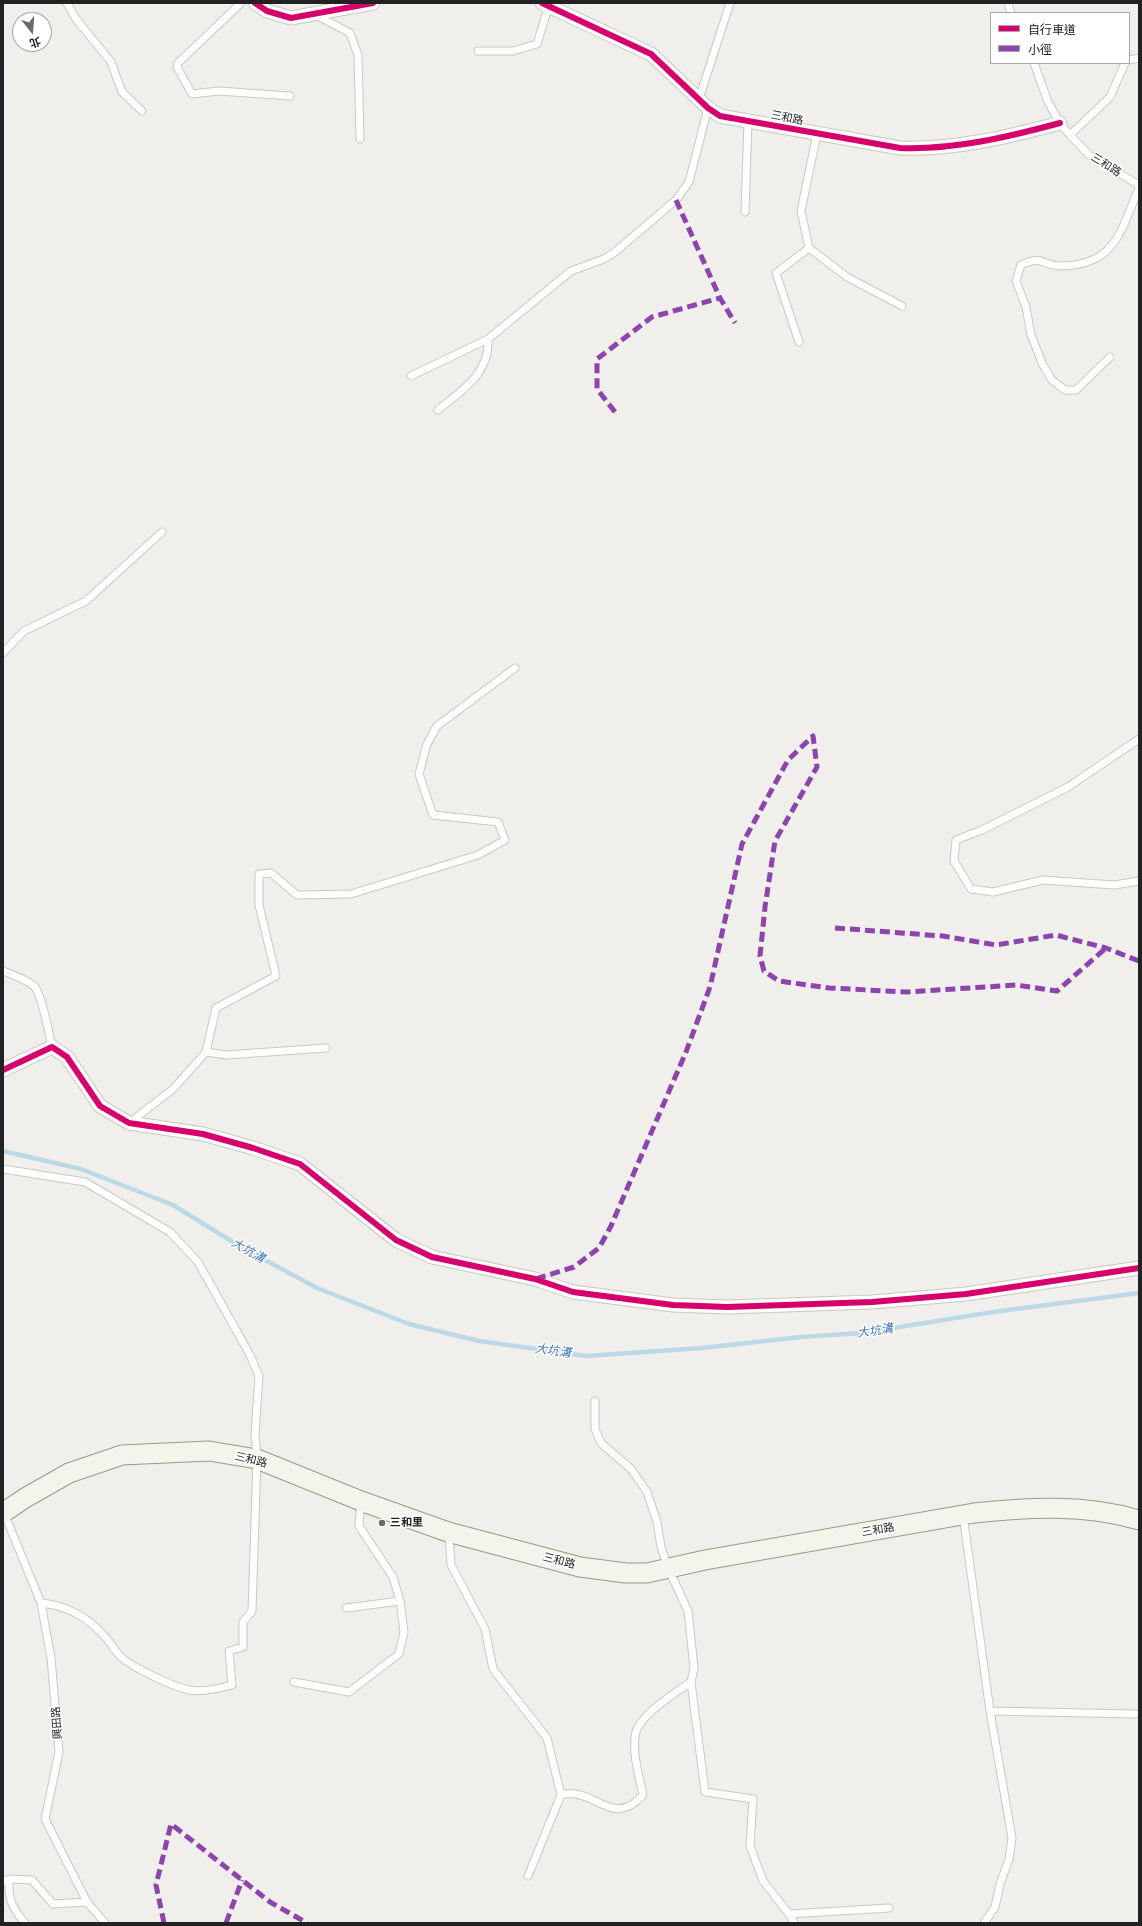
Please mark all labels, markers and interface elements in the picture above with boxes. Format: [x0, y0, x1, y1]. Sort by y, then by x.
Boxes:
north arrow [12, 12, 52, 52]
legend [990, 12, 1130, 64]
text: 自行車道 [1028, 22, 1076, 37]
text: 北 [28, 34, 43, 51]
text: 小徑 [1028, 42, 1052, 57]
street label: 三和路 [770, 108, 804, 128]
street label: 三和路 [1089, 151, 1123, 179]
water label: 大坑溝 [229, 1236, 267, 1266]
water label: 大坑溝 [856, 1321, 894, 1341]
water label: 大坑溝 [534, 1341, 572, 1361]
street label: 三和路 [233, 1450, 269, 1470]
place label: 三和里 [390, 1516, 423, 1530]
marker: 三和里 [377, 1518, 387, 1528]
street label: 三和路 [861, 1521, 895, 1539]
street label: 三和路 [541, 1550, 577, 1572]
street label: 興田路 [49, 1706, 65, 1740]

